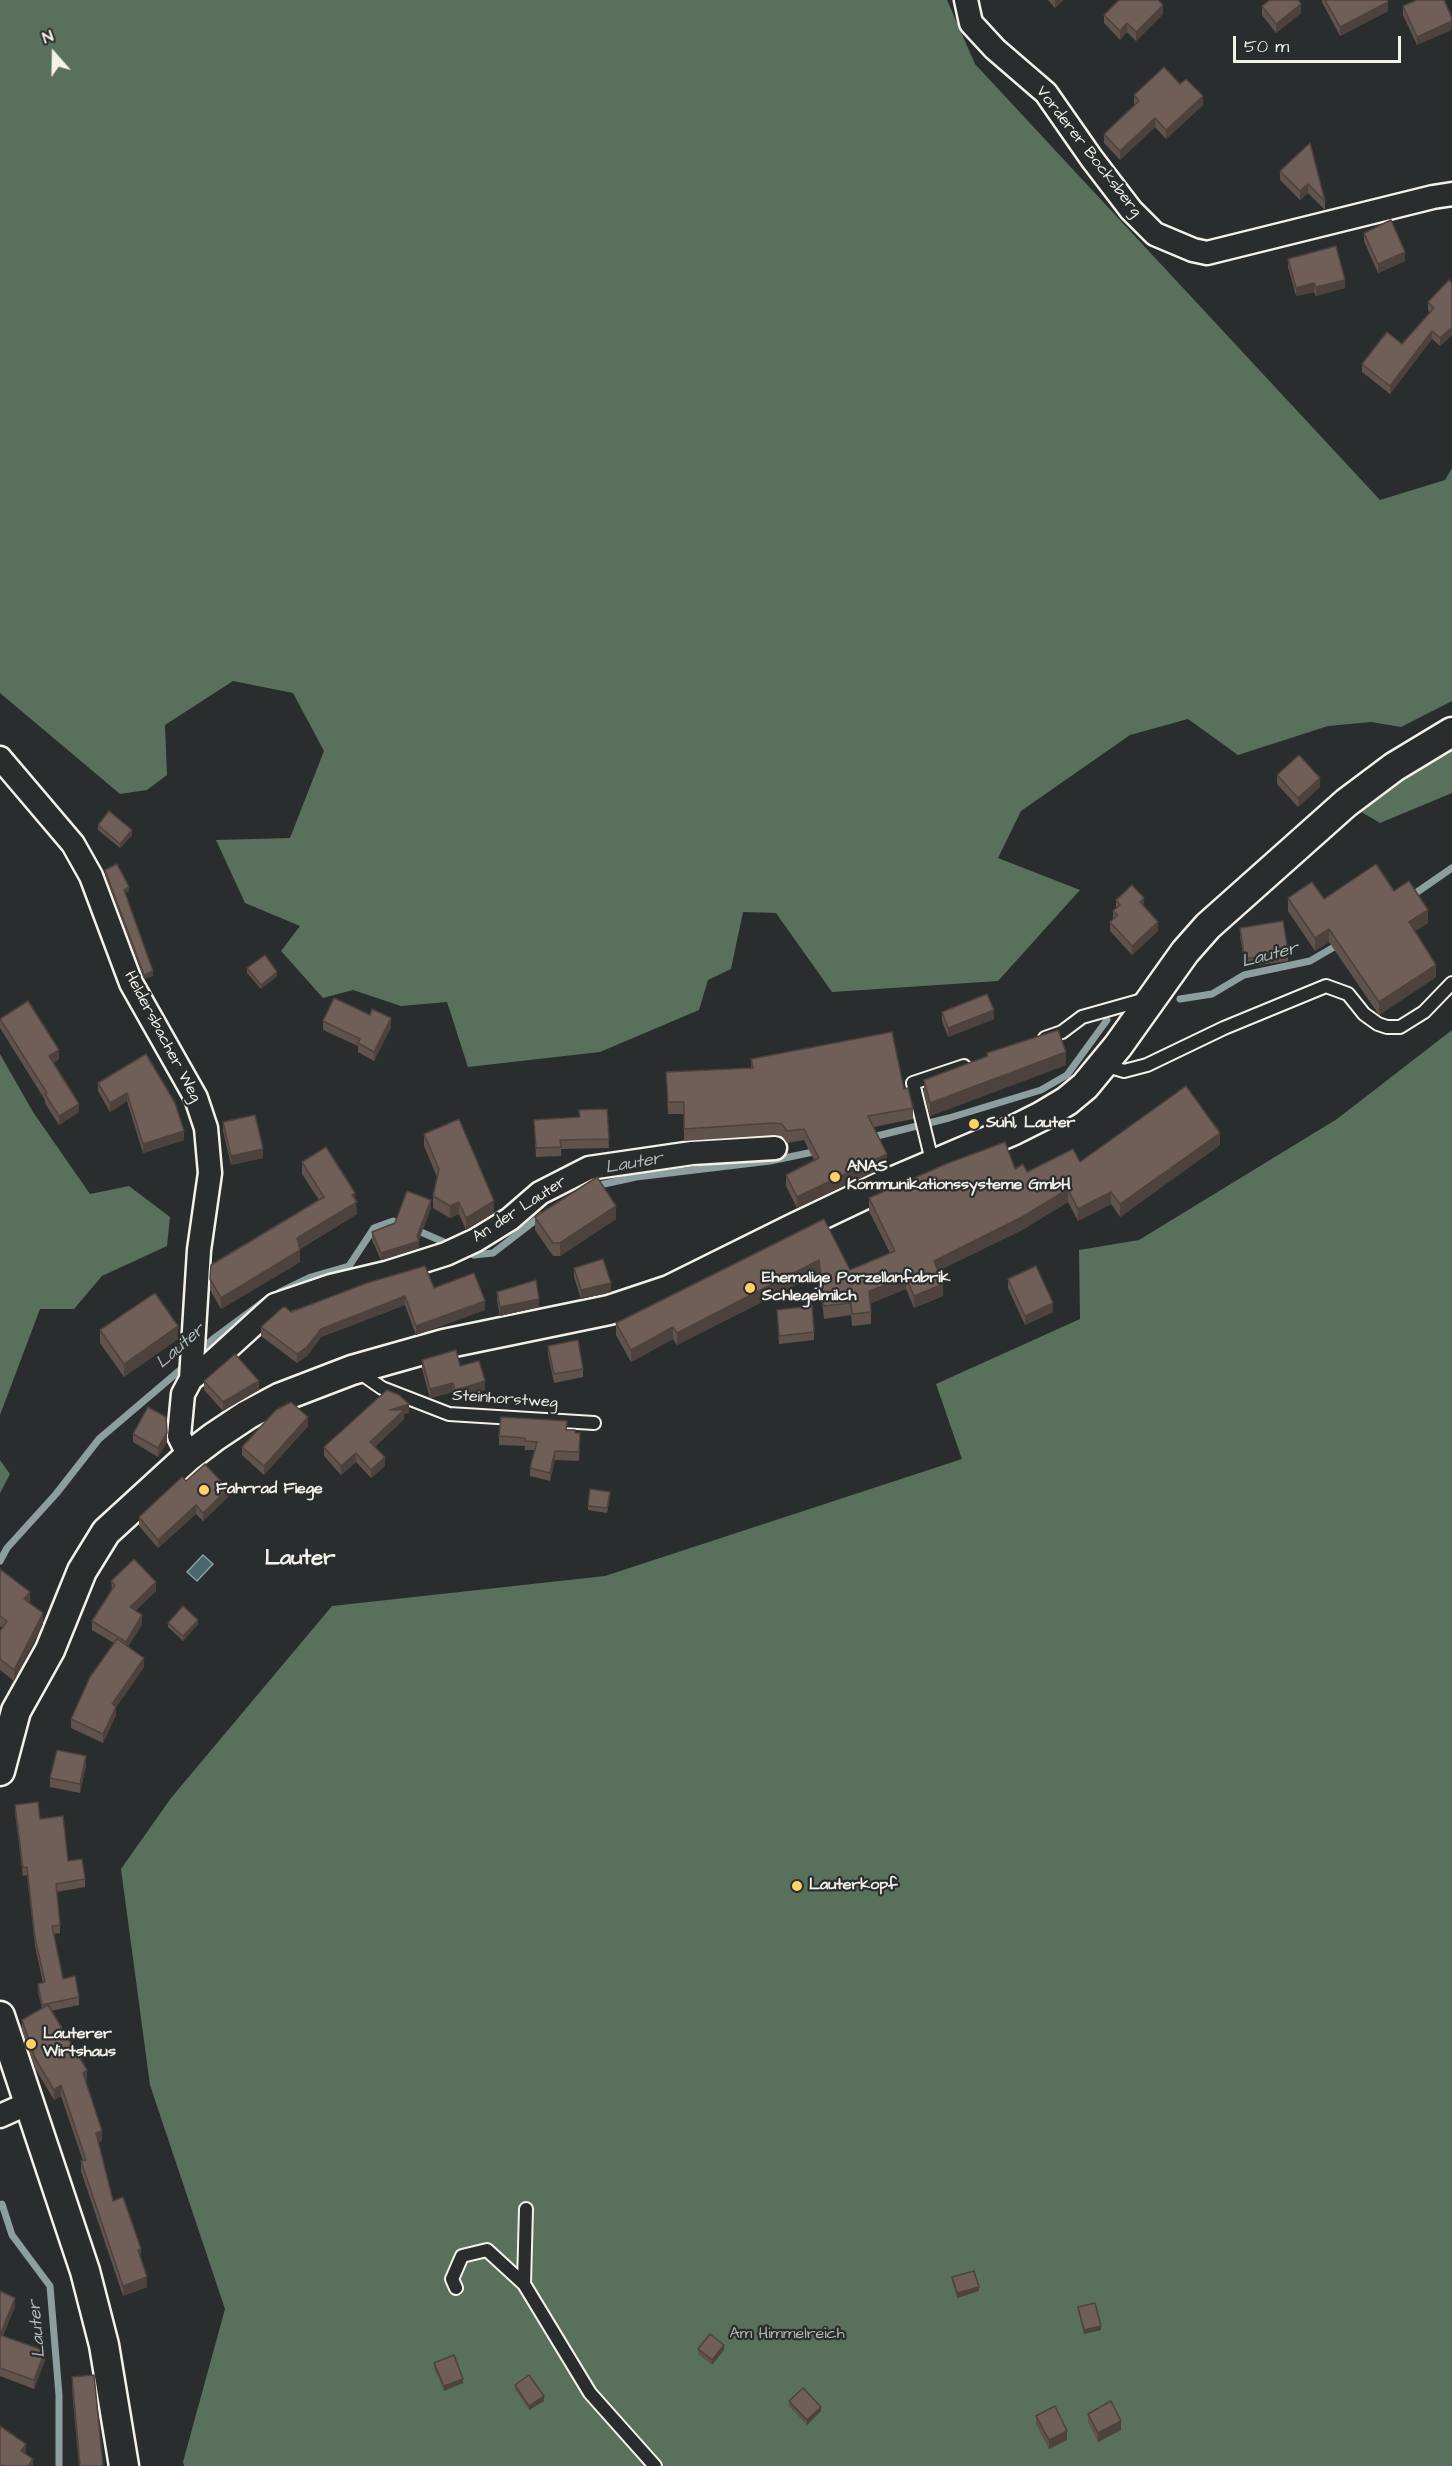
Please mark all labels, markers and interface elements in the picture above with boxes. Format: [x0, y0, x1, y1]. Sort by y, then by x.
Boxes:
north arrow [24, 24, 84, 84]
scale bar [1236, 24, 1404, 62]
text: N [39, 25, 56, 49]
text: 50 m [1244, 34, 1289, 59]
street label: Vorderer Bocksberg [1031, 83, 1145, 221]
water label: Lauter [1239, 939, 1301, 973]
street label: Heldersbacher Weg [119, 968, 205, 1106]
place label: Suhl, Lauter [986, 1114, 1075, 1134]
marker: Suhl, Lauter [967, 1117, 981, 1131]
water label: Lauter [604, 1148, 664, 1180]
place label: ANAS Kommunikationssysteme GmbH [847, 1158, 1071, 1196]
marker: ANAS Kommunikationssysteme GmbH [828, 1170, 842, 1184]
street label: An der Lauter [469, 1173, 571, 1247]
place label: Ehemalige Porzellanfabrik Schlegelmilch [762, 1269, 950, 1307]
marker: Ehemalige Porzellanfabrik Schlegelmilch [743, 1281, 757, 1295]
water label: Lauter [152, 1320, 210, 1374]
street label: Steinhorstweg [451, 1387, 559, 1413]
place label: Fahrrad Fiege [216, 1480, 323, 1500]
marker: Fahrrad Fiege [197, 1483, 211, 1497]
district label: Lauter [265, 1546, 335, 1572]
place label: Lauterkopf [809, 1876, 898, 1896]
marker: Lauterkopf [790, 1879, 804, 1893]
place label: Lauterer Wirtshaus [43, 2025, 116, 2063]
marker: Lauterer Wirtshaus [24, 2037, 38, 2051]
water label: Lauter [25, 2299, 51, 2359]
park label: Am Himmelreich [729, 2325, 845, 2345]

